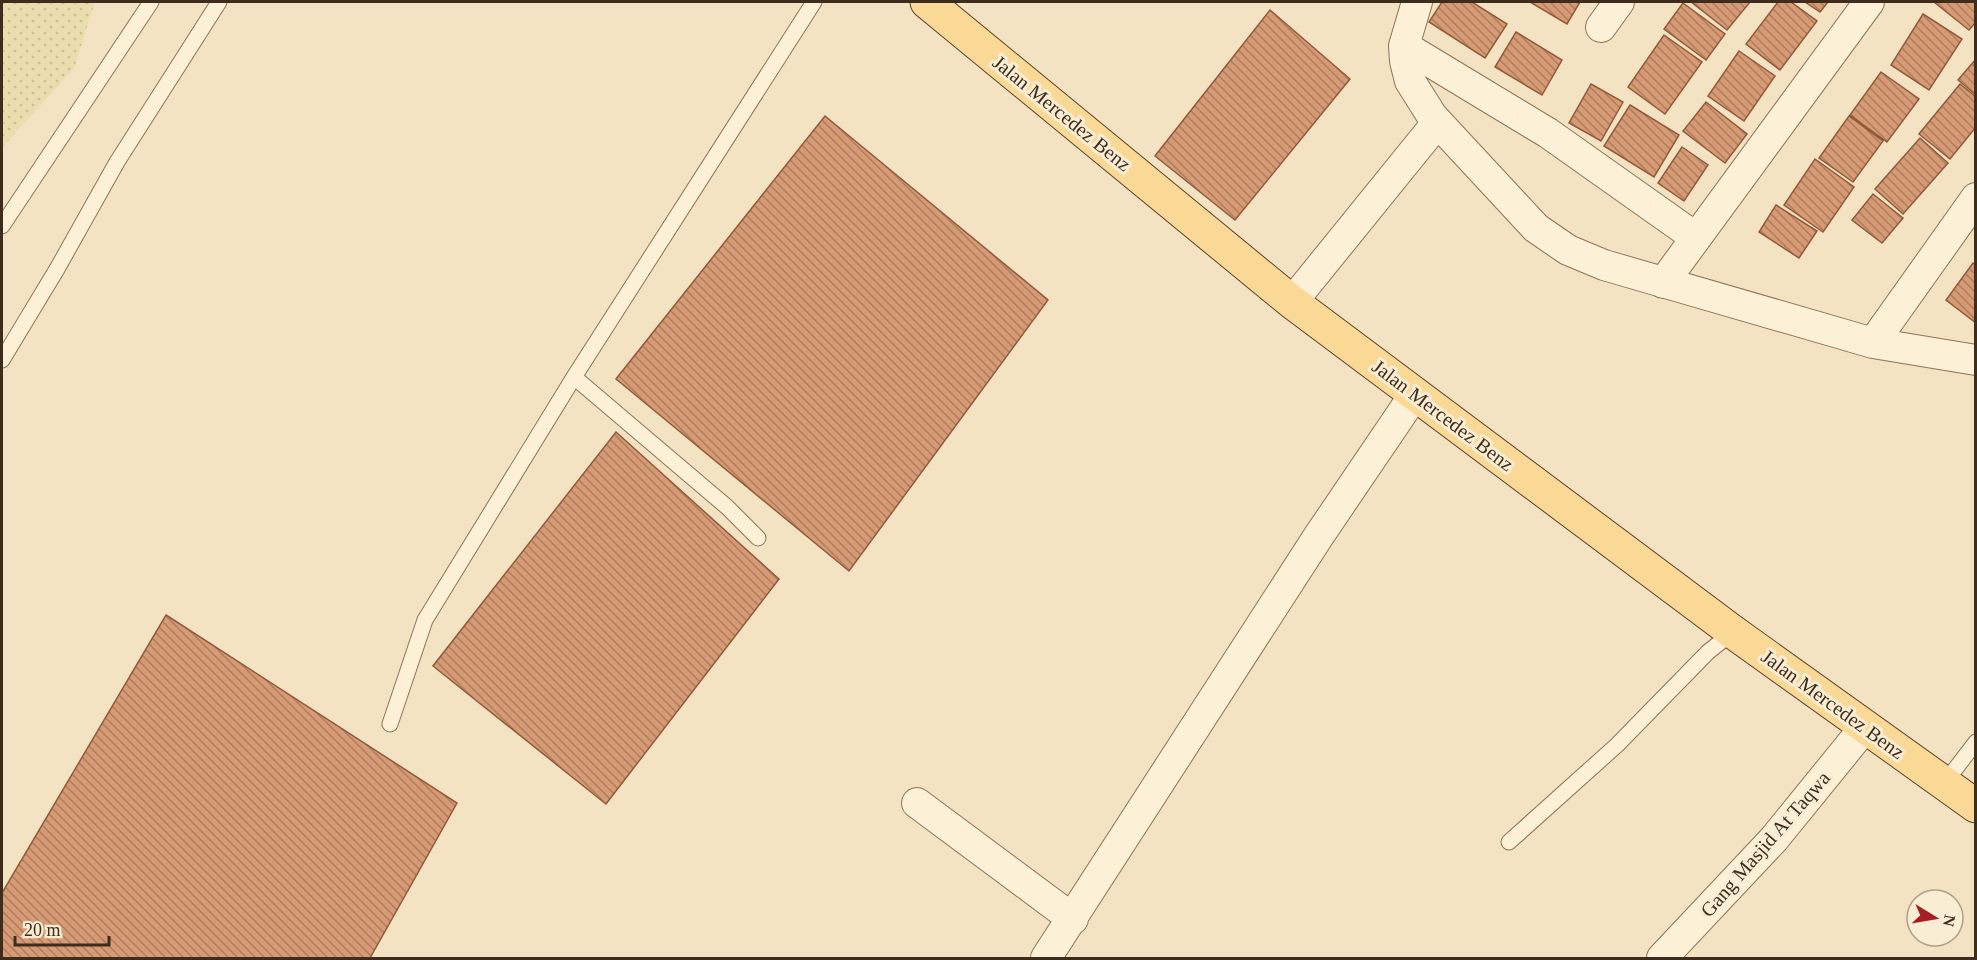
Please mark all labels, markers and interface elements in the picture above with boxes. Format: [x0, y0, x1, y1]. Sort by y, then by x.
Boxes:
street label: Jalan Mercedez Benz [989, 51, 1135, 175]
street label: Jalan Mercedez Benz [1368, 355, 1518, 475]
street label: Jalan Mercedez Benz [1757, 645, 1909, 763]
street label: Gang Masjid At Taqwa [1696, 767, 1835, 922]
north arrow [1905, 888, 1965, 948]
scale bar [15, 909, 110, 947]
text: N [1940, 913, 1959, 928]
text: 20 m [24, 920, 61, 940]

